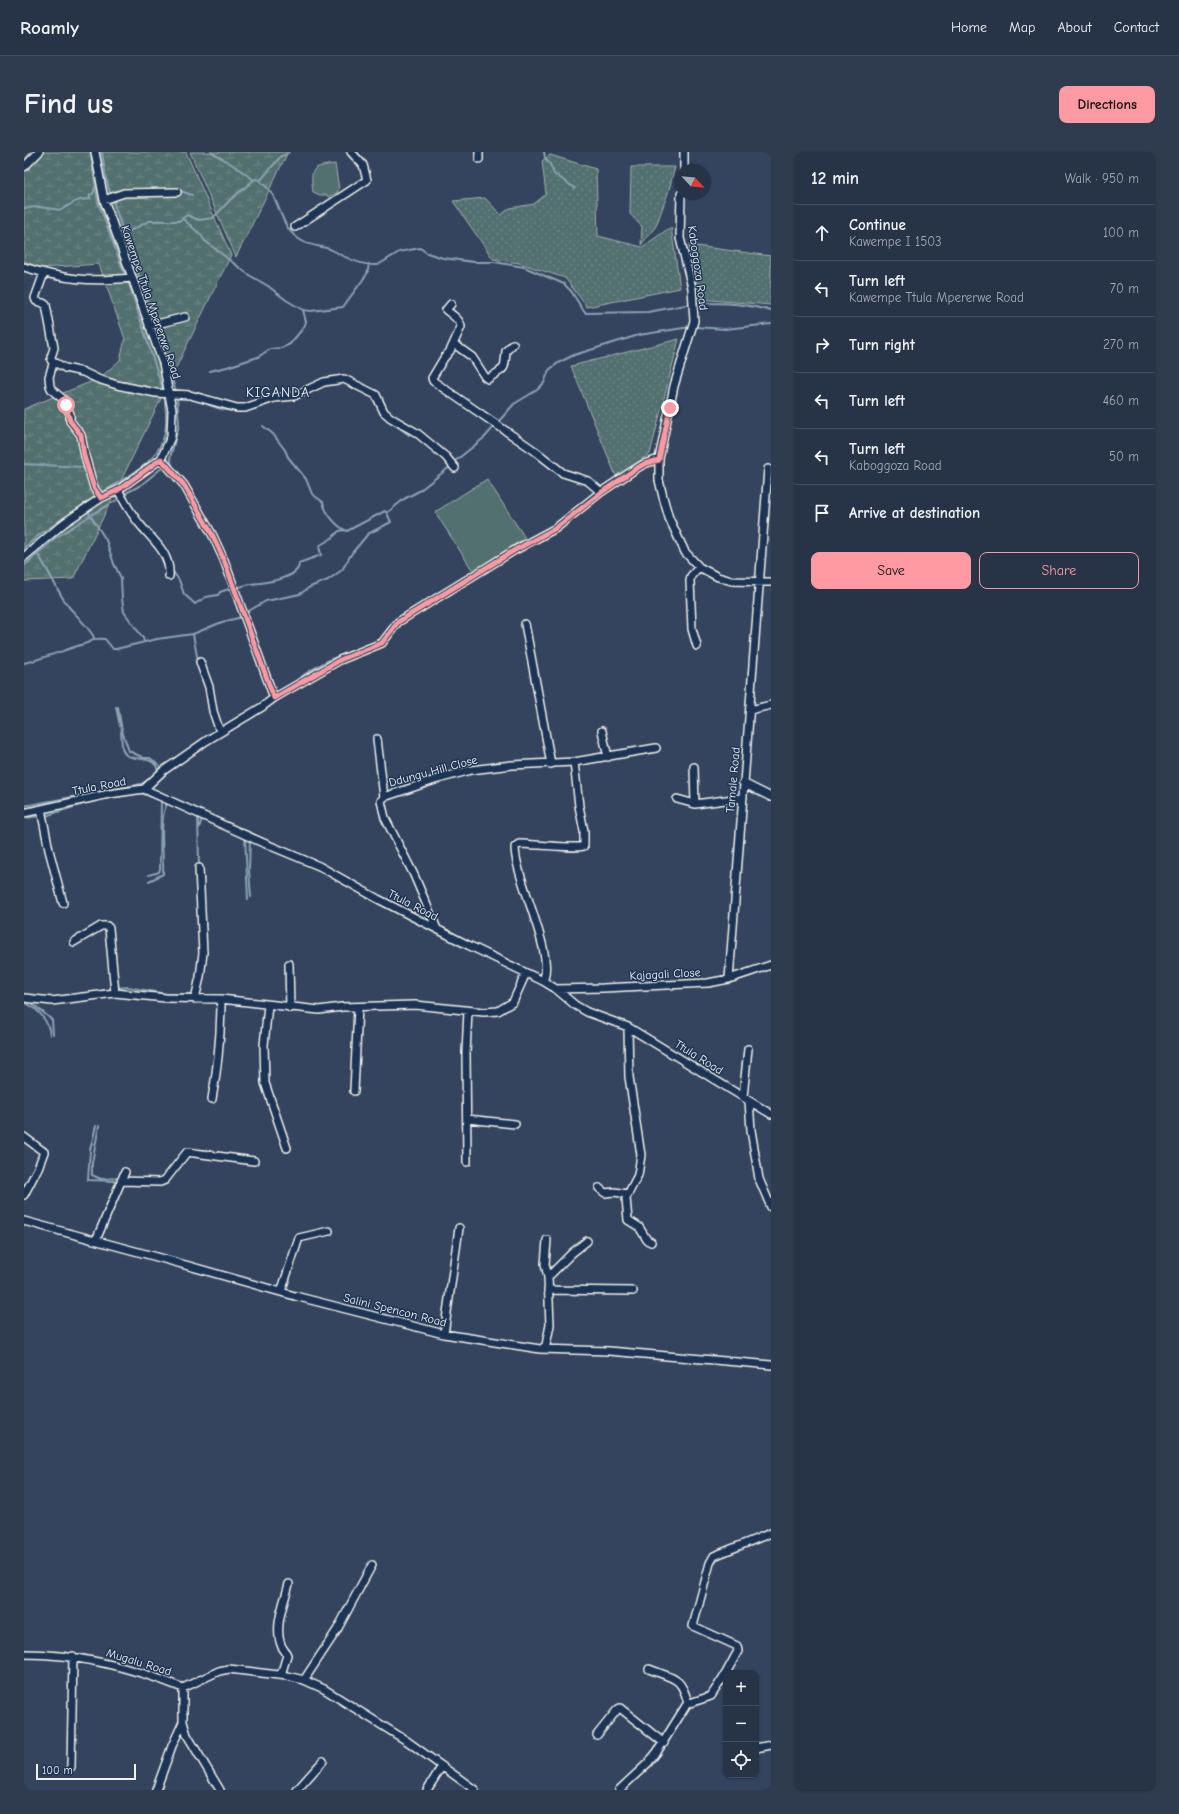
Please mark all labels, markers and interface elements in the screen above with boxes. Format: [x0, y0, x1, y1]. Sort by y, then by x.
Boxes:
text: Roamly [20, 17, 79, 39]
text: Home [951, 19, 987, 36]
text: Map [1009, 19, 1035, 36]
text: About [1057, 19, 1092, 36]
text: Contact [1114, 19, 1159, 36]
button: Directions [1059, 86, 1155, 123]
text: Find us [24, 88, 113, 120]
north arrow [675, 164, 711, 200]
text: 12 min [811, 169, 859, 188]
text: Walk · 950 m [1065, 171, 1139, 186]
text: Continue [849, 216, 906, 234]
icon: ahead [811, 222, 833, 244]
street label: Kawempe Ttula Mpererwe Road [118, 223, 184, 381]
street label: Kaboggoza Road [685, 225, 711, 311]
text: 100 m [1103, 225, 1139, 240]
text: Kawempe I 1503 [849, 234, 942, 249]
text: Turn left [849, 272, 905, 290]
icon: left [811, 278, 833, 300]
text: 70 m [1110, 281, 1139, 296]
text: Kawempe Ttula Mpererwe Road [849, 290, 1024, 305]
icon: right [811, 334, 833, 356]
text: Turn right [849, 336, 915, 354]
text: 270 m [1103, 337, 1139, 352]
district label: KIGANDA [246, 384, 310, 401]
icon: left [811, 390, 833, 412]
text: Turn left [849, 392, 905, 410]
text: 460 m [1103, 393, 1139, 408]
route start [57, 396, 75, 414]
route end [661, 399, 679, 417]
text: Turn left [849, 440, 905, 458]
icon: left [811, 446, 833, 468]
text: 50 m [1109, 449, 1139, 464]
text: Kaboggoza Road [849, 458, 942, 473]
icon: arrive [811, 502, 833, 524]
text: Arrive at destination [849, 504, 980, 522]
button: Save [811, 552, 971, 589]
button: Share [979, 552, 1139, 589]
street label: Tamale Road [723, 747, 743, 813]
street label: Ddungu Hill Close [387, 752, 479, 790]
street label: Ttula Road [71, 774, 127, 798]
street label: Ttula Road [386, 886, 440, 924]
street label: Kajagali Close [629, 965, 701, 983]
street label: Ttula Road [672, 1037, 726, 1077]
street label: Salini Spencon Road [342, 1290, 448, 1330]
street label: Mugalu Road [105, 1645, 173, 1679]
map controls [723, 1670, 759, 1778]
button: + [723, 1670, 759, 1706]
button: − [723, 1706, 759, 1742]
button: locate [723, 1742, 759, 1778]
scale bar [36, 1762, 136, 1781]
text: 100 m [42, 1764, 73, 1777]

